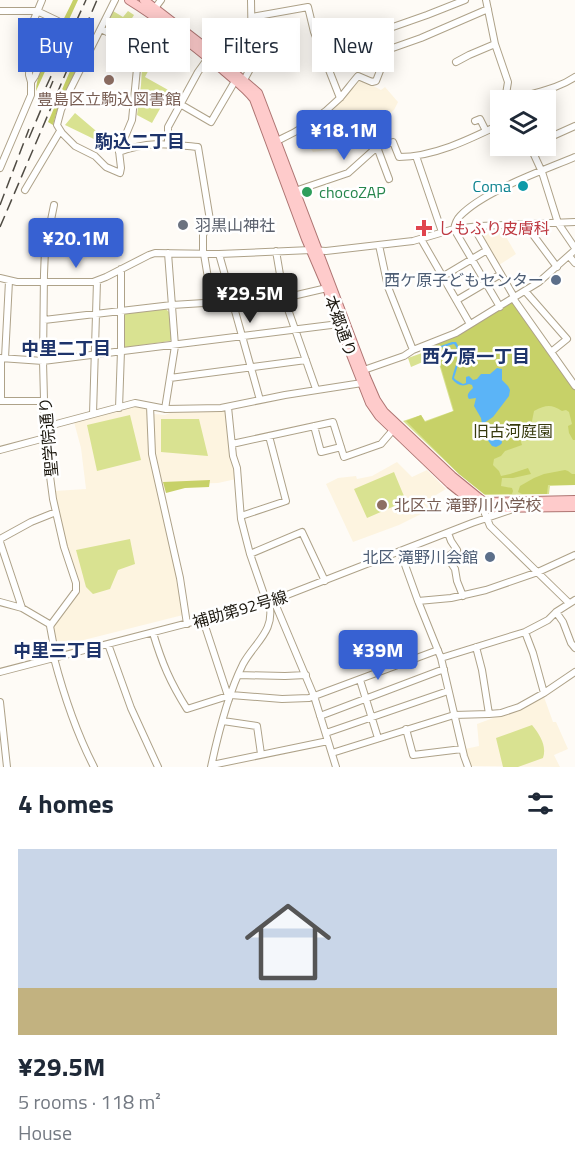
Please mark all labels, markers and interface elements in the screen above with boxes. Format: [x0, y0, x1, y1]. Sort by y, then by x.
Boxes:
chip: Buy [18, 18, 94, 72]
chip: Rent [106, 18, 190, 72]
chip: Filters [202, 18, 300, 72]
chip: New [312, 18, 394, 72]
marker: 豊島区立駒込図書館 [102, 73, 116, 87]
place label: 豊島区立駒込図書館 [37, 87, 181, 111]
map controls [490, 90, 556, 156]
button: layers [490, 90, 556, 156]
pin: ¥18.1M [295, 110, 393, 161]
text: ¥18.1M [310, 114, 378, 145]
district label: 駒込二丁目 [95, 128, 185, 155]
place label: Coma [473, 174, 511, 198]
marker: Coma [516, 179, 530, 193]
place label: chocoZAP [319, 180, 386, 204]
marker: chocoZAP [300, 185, 314, 199]
place label: 羽黒山神社 [195, 213, 275, 237]
place label: しもふり皮膚科 [438, 216, 550, 240]
pin: ¥20.1M [27, 218, 125, 269]
marker: 羽黒山神社 [176, 218, 190, 232]
marker: しもふり皮膚科 [415, 219, 433, 237]
text: ¥20.1M [42, 222, 110, 253]
place label: 西ケ原子どもセンター [384, 268, 544, 292]
pin: ¥29.5M [201, 273, 299, 324]
marker: 西ケ原子どもセンター [549, 273, 563, 287]
text: ¥29.5M [216, 277, 284, 308]
street label: 本郷通り [319, 292, 363, 360]
district label: 中里二丁目 [21, 335, 111, 362]
district label: 西ケ原一丁目 [422, 343, 530, 370]
street label: 聖学院通り [33, 396, 63, 478]
park label: 旧古河庭園 [473, 419, 553, 443]
place label: 北区立 滝野川小学校 [394, 493, 542, 517]
marker: 北区立 滝野川小学校 [375, 498, 389, 512]
place label: 北区 滝野川会館 [362, 545, 478, 569]
marker: 北区 滝野川会館 [483, 550, 497, 564]
street label: 補助第92号線 [190, 584, 290, 634]
pin: ¥39M [342, 630, 414, 681]
text: ¥39M [353, 634, 403, 665]
district label: 中里三丁目 [13, 637, 103, 664]
text: 4 homes [18, 784, 114, 823]
icon: filters [524, 787, 557, 820]
icon: home [234, 888, 342, 996]
text: ¥29.5M [18, 1047, 105, 1086]
text: 5 rooms · 118 m² [18, 1086, 161, 1117]
text: House [18, 1117, 72, 1148]

